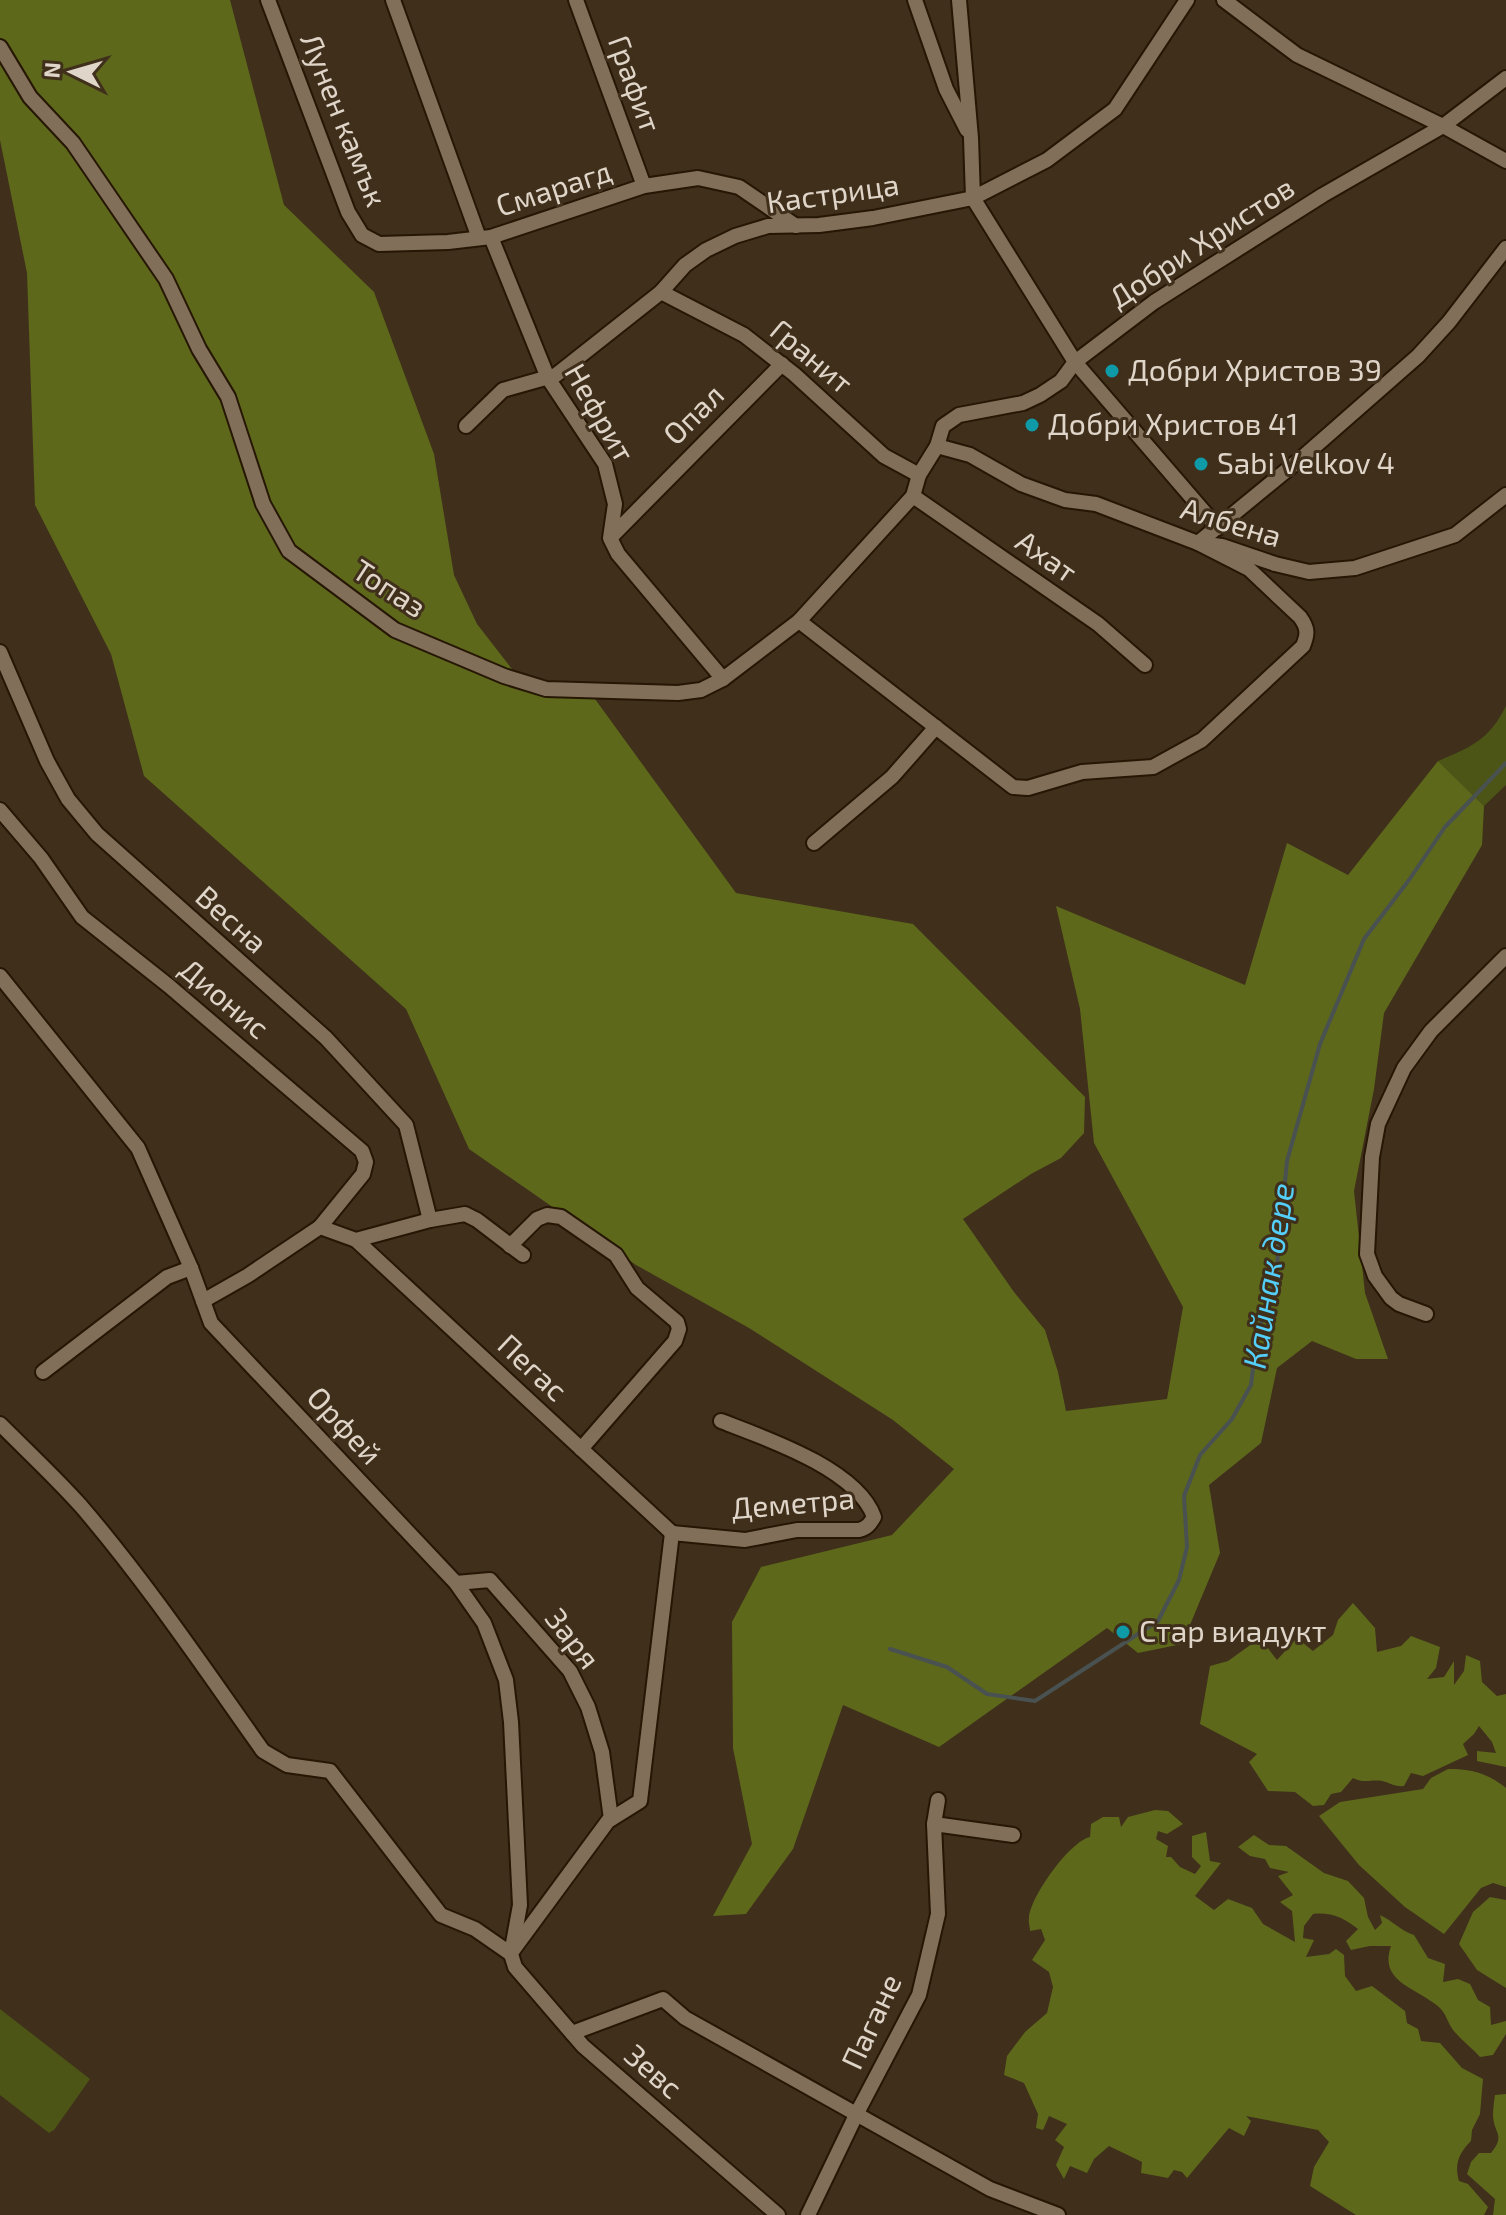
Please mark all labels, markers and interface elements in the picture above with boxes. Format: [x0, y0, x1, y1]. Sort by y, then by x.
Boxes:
street label: Лунен камък [293, 27, 396, 211]
street label: Графит [602, 30, 670, 137]
north arrow [32, 32, 112, 112]
text: N [37, 61, 65, 79]
street label: Смарагд [491, 152, 616, 223]
street label: Кастрица [764, 165, 901, 219]
street label: Добри Христов [1102, 168, 1300, 315]
street label: Гранит [764, 311, 861, 400]
place label: Добри Христов 39 [1128, 351, 1382, 387]
street label: Нефрит [558, 356, 643, 468]
marker: Добри Христов 39 [1103, 362, 1121, 380]
street label: Опал [655, 376, 730, 451]
place label: Добри Христов 41 [1048, 405, 1298, 441]
marker: Добри Христов 41 [1023, 416, 1041, 434]
place label: Sabi Velkov 4 [1217, 444, 1395, 480]
marker: Sabi Velkov 4 [1192, 455, 1210, 473]
street label: Албена [1177, 489, 1286, 553]
street label: Ахат [1010, 522, 1084, 589]
street label: Топаз [347, 550, 433, 624]
street label: Весна [189, 877, 275, 960]
street label: Дионис [173, 950, 277, 1045]
water label: Кайнак дере [1234, 1180, 1300, 1371]
street label: Пегас [491, 1326, 575, 1407]
street label: Орфей [301, 1378, 390, 1471]
street label: Деметра [730, 1479, 856, 1525]
street label: Заря [539, 1600, 608, 1675]
place label: Стар виадукт [1139, 1612, 1326, 1649]
marker: Стар виадукт [1114, 1623, 1132, 1641]
street label: Пагане [833, 1968, 908, 2074]
street label: Зевс [618, 2036, 690, 2105]

